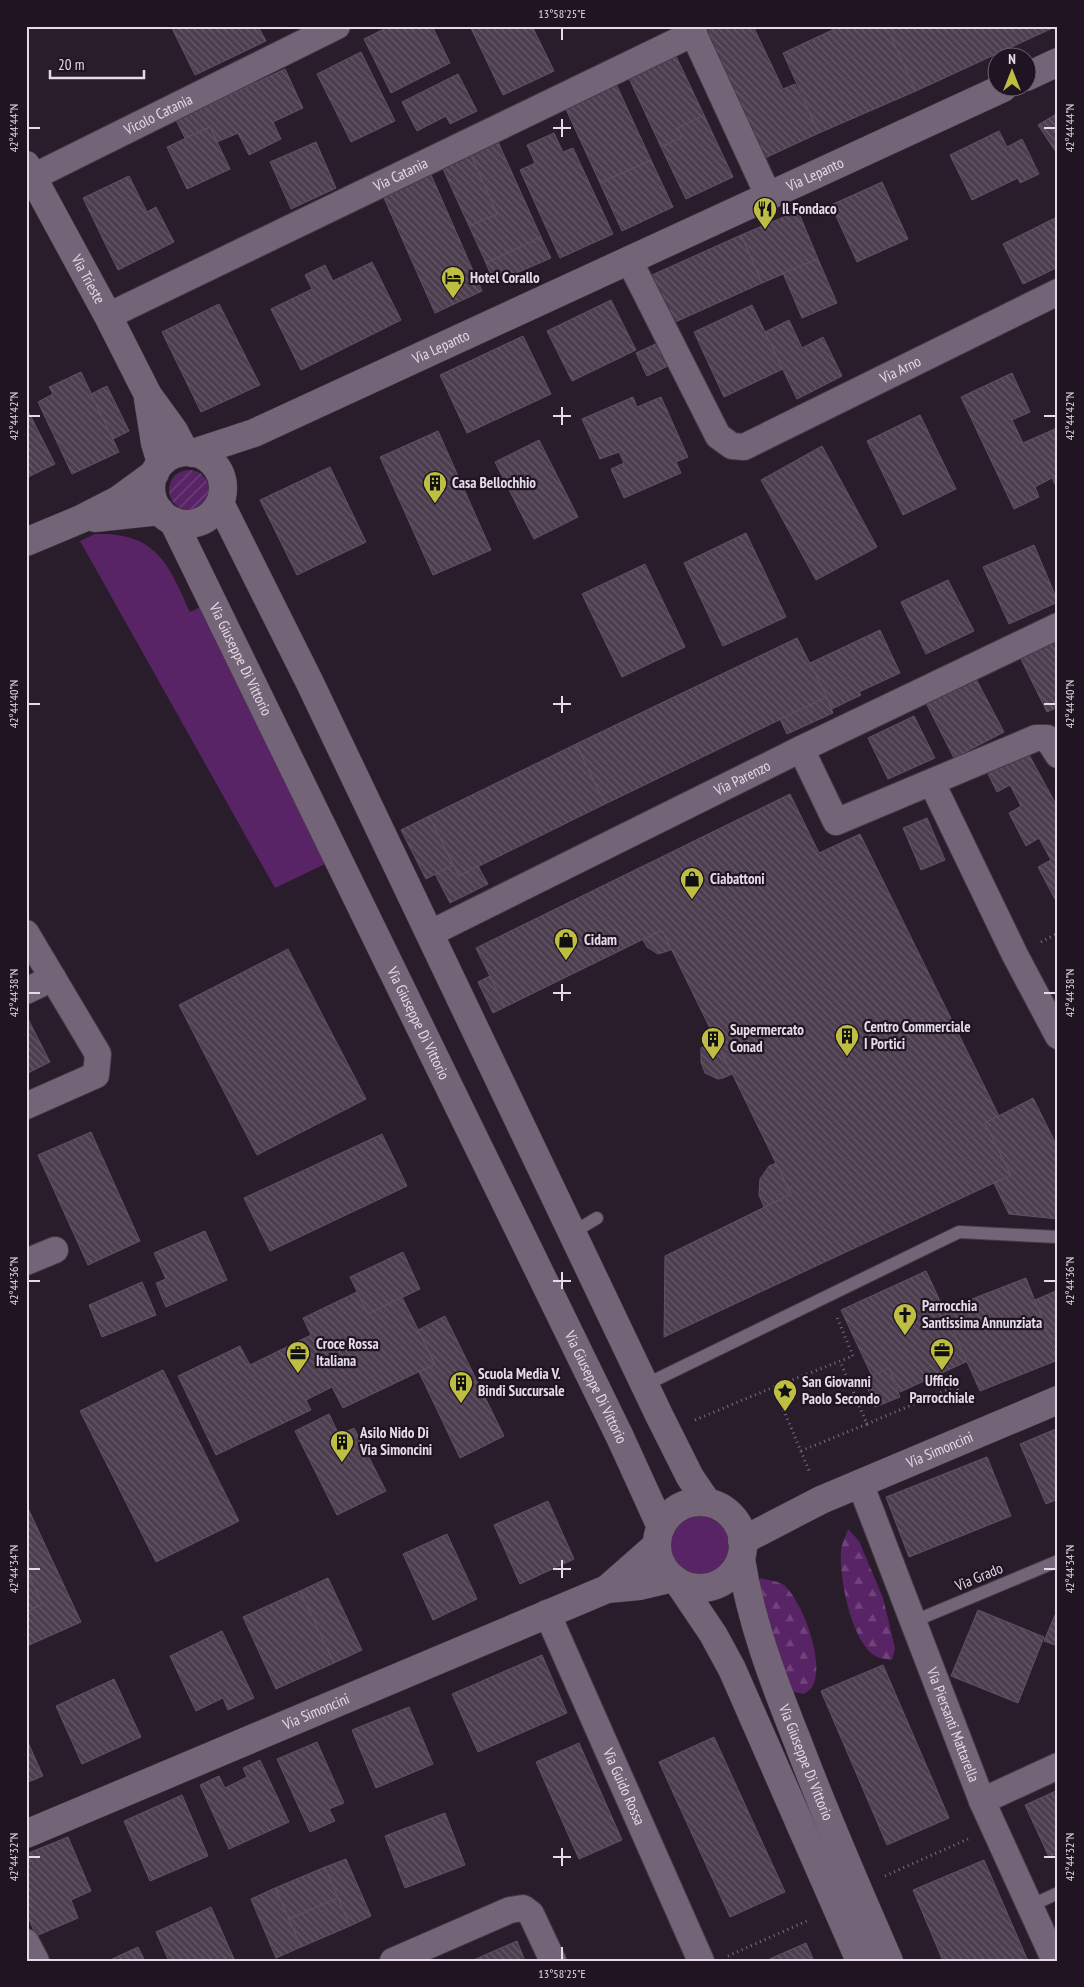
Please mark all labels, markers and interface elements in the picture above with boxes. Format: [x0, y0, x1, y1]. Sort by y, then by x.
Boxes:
text: 13°58'25"E [538, 6, 586, 21]
scale bar [50, 48, 144, 80]
north arrow [986, 48, 1036, 98]
text: N [1008, 50, 1016, 68]
text: 20 m [58, 55, 84, 74]
street label: Vicolo Catania [120, 89, 195, 140]
text: 42°44'44"N [6, 104, 21, 152]
text: 42°44'44"N [1062, 104, 1077, 152]
street label: Via Catania [369, 153, 431, 196]
street label: Via Lepanto [782, 153, 847, 196]
restaurant icon: Il Fondaco [752, 196, 778, 230]
place label: Il Fondaco [782, 199, 837, 218]
street label: Via Trieste [67, 250, 110, 307]
hotel icon: Hotel Corallo [440, 265, 466, 299]
place label: Hotel Corallo [470, 268, 540, 287]
street label: Via Lepanto [408, 325, 472, 368]
street label: Via Arno [876, 351, 924, 388]
text: 42°44'42"N [6, 392, 21, 440]
text: 42°44'42"N [1062, 392, 1077, 440]
building icon: Casa Bellochhio [422, 470, 448, 504]
place label: Casa Bellochhio [452, 473, 536, 492]
street label: Via Giuseppe Di Vittorio [205, 599, 277, 719]
text: 42°44'40"N [6, 680, 21, 728]
text: 42°44'40"N [1062, 680, 1077, 728]
street label: Via Parenzo [710, 756, 773, 800]
shop icon: Ciabattoni [679, 866, 705, 900]
place label: Ciabattoni [710, 869, 765, 888]
shop icon: Cidam [553, 927, 579, 961]
place label: Cidam [584, 930, 617, 949]
street label: Via Giuseppe Di Vittorio [383, 963, 454, 1083]
text: 42°44'38"N [6, 969, 21, 1017]
text: 42°44'38"N [1062, 969, 1077, 1017]
place label: Centro Commerciale I Portici [864, 1017, 971, 1053]
place label: Supermercato Conad [730, 1020, 804, 1056]
building icon: Centro Commerciale I Portici [834, 1023, 860, 1057]
building icon: Supermercato Conad [700, 1026, 726, 1060]
text: 42°44'36"N [6, 1257, 21, 1305]
text: 42°44'36"N [1062, 1257, 1077, 1305]
place label: Parrocchia Santissima Annunziata [922, 1296, 1042, 1332]
church icon: Parrocchia Santissima Annunziata [892, 1302, 918, 1336]
street label: Via Giuseppe Di Vittorio [560, 1327, 632, 1446]
place label: Croce Rossa Italiana [316, 1334, 379, 1370]
office icon: Ufficio Parrocchiale [929, 1337, 955, 1371]
office icon: Croce Rossa Italiana [285, 1340, 311, 1374]
place label: Scuola Media V. Bindi Succursale [478, 1364, 565, 1400]
building icon: Scuola Media V. Bindi Succursale [448, 1370, 474, 1404]
place label: Ufficio Parrocchiale [909, 1371, 975, 1407]
place label: San Giovanni Paolo Secondo [802, 1372, 880, 1408]
place icon: San Giovanni Paolo Secondo [772, 1378, 798, 1412]
place label: Asilo Nido Di Via Simoncini [359, 1423, 432, 1459]
street label: Via Simoncini [903, 1427, 976, 1472]
building icon: Asilo Nido Di Via Simoncini [329, 1429, 355, 1463]
text: 42°44'34"N [6, 1545, 21, 1593]
text: 42°44'34"N [1062, 1545, 1077, 1593]
street label: Via Grado [951, 1558, 1005, 1595]
street label: Via Piersanti Mattarella [922, 1664, 984, 1785]
street label: Via Simoncini [279, 1689, 352, 1734]
street label: Via Giuseppe Di Vittorio [775, 1701, 838, 1823]
street label: Via Guido Rossa [599, 1744, 650, 1828]
text: 42°44'32"N [6, 1833, 21, 1881]
text: 42°44'32"N [1062, 1833, 1077, 1881]
text: 13°58'25"E [538, 1966, 586, 1981]

